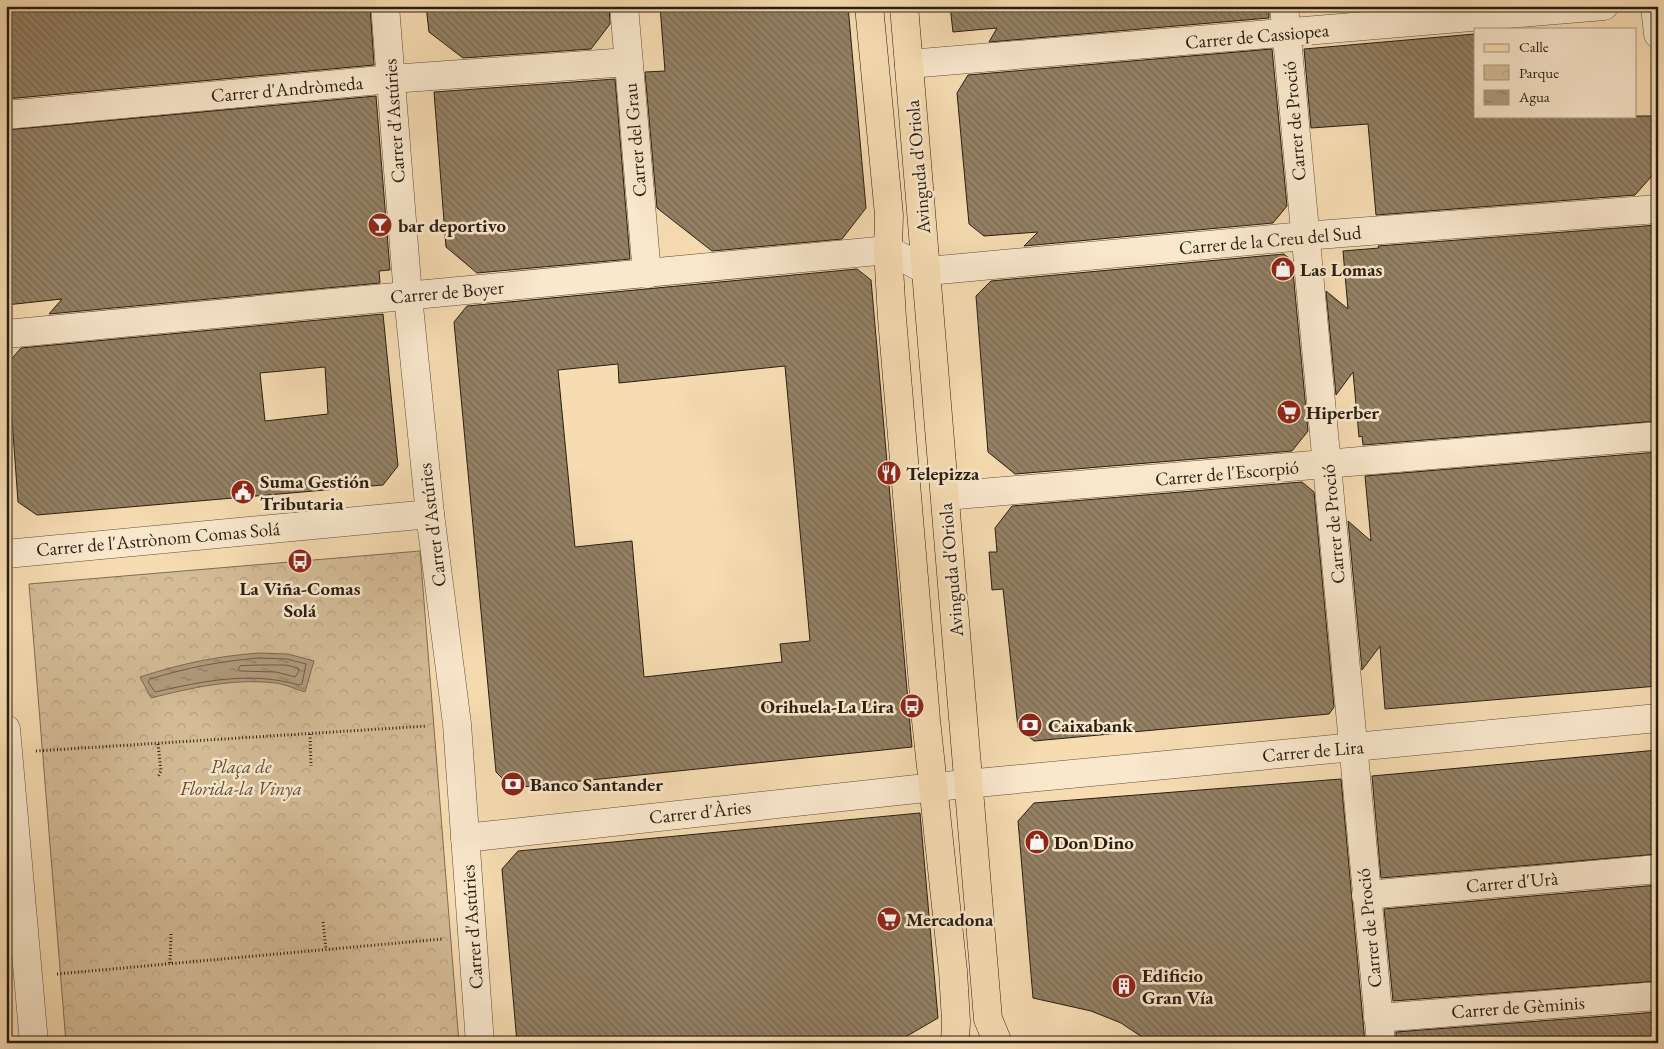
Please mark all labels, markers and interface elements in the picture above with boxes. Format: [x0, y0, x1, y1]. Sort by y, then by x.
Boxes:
street label: Carrer de Cassiopea [1184, 17, 1330, 55]
legend [1474, 28, 1636, 118]
text: Calle [1519, 37, 1549, 56]
street label: Carrer d'Astúries [377, 58, 411, 184]
street label: Carrer de Proció [1276, 60, 1312, 182]
text: Parque [1519, 63, 1559, 82]
street label: Carrer d'Andròmeda [210, 70, 364, 108]
street label: Carrer del Grau [618, 82, 652, 198]
text: Agua [1518, 87, 1550, 106]
street label: Avinguda d'Oriola [900, 99, 936, 236]
bar icon: bar deportivo [367, 212, 393, 238]
place label: bar deportivo [398, 213, 507, 238]
street label: Carrer de la Creu del Sud [1178, 220, 1363, 260]
shop icon: Las Lomas [1270, 256, 1296, 282]
place label: Las Lomas [1300, 257, 1382, 282]
street label: Carrer de Boyer [389, 275, 505, 309]
supermarket icon: Hiperber [1276, 399, 1302, 425]
place label: Hiperber [1306, 400, 1379, 425]
street label: Carrer de l'Escorpió [1154, 454, 1300, 492]
restaurant icon: Telepizza [876, 460, 902, 486]
place label: Telepizza [906, 461, 980, 486]
street label: Carrer d'Astúries [412, 462, 452, 588]
street label: Carrer de Proció [1315, 463, 1351, 585]
place label: Suma Gestión Tributaria [260, 469, 370, 516]
public building icon: Suma Gestión Tributaria [230, 479, 256, 505]
street label: Avinguda d'Oriola [933, 502, 969, 639]
street label: Carrer de l'Astrònom Comas Solá [35, 516, 281, 562]
bus stop icon: La Viña-Comas Solá [287, 548, 313, 574]
place label: La Viña-Comas Solá [239, 576, 361, 623]
bus stop icon: Orihuela-La Lira [899, 693, 925, 719]
place label: Orihuela-La Lira [760, 694, 895, 719]
bank icon: Caixabank [1017, 712, 1043, 738]
place label: Caixabank [1048, 713, 1133, 738]
street label: Carrer de Lira [1261, 734, 1365, 768]
park label: Plaça de Florida-la Vinya [179, 754, 302, 801]
bank icon: Banco Santander [500, 771, 526, 797]
place label: Banco Santander [530, 772, 663, 797]
street label: Carrer d'Àries [648, 794, 752, 830]
shop icon: Don Dino [1024, 829, 1050, 855]
place label: Don Dino [1054, 830, 1134, 855]
street label: Carrer d'Astúries [455, 864, 489, 990]
street label: Carrer d'Urà [1465, 865, 1560, 898]
street label: Carrer de Proció [1350, 867, 1388, 989]
supermarket icon: Mercadona [876, 906, 902, 932]
place label: Mercadona [906, 907, 994, 932]
place label: Edificio Gran Vía [1142, 963, 1214, 1010]
building icon: Edificio Gran Vía [1111, 973, 1137, 999]
street label: Carrer de Gèminis [1450, 990, 1586, 1024]

